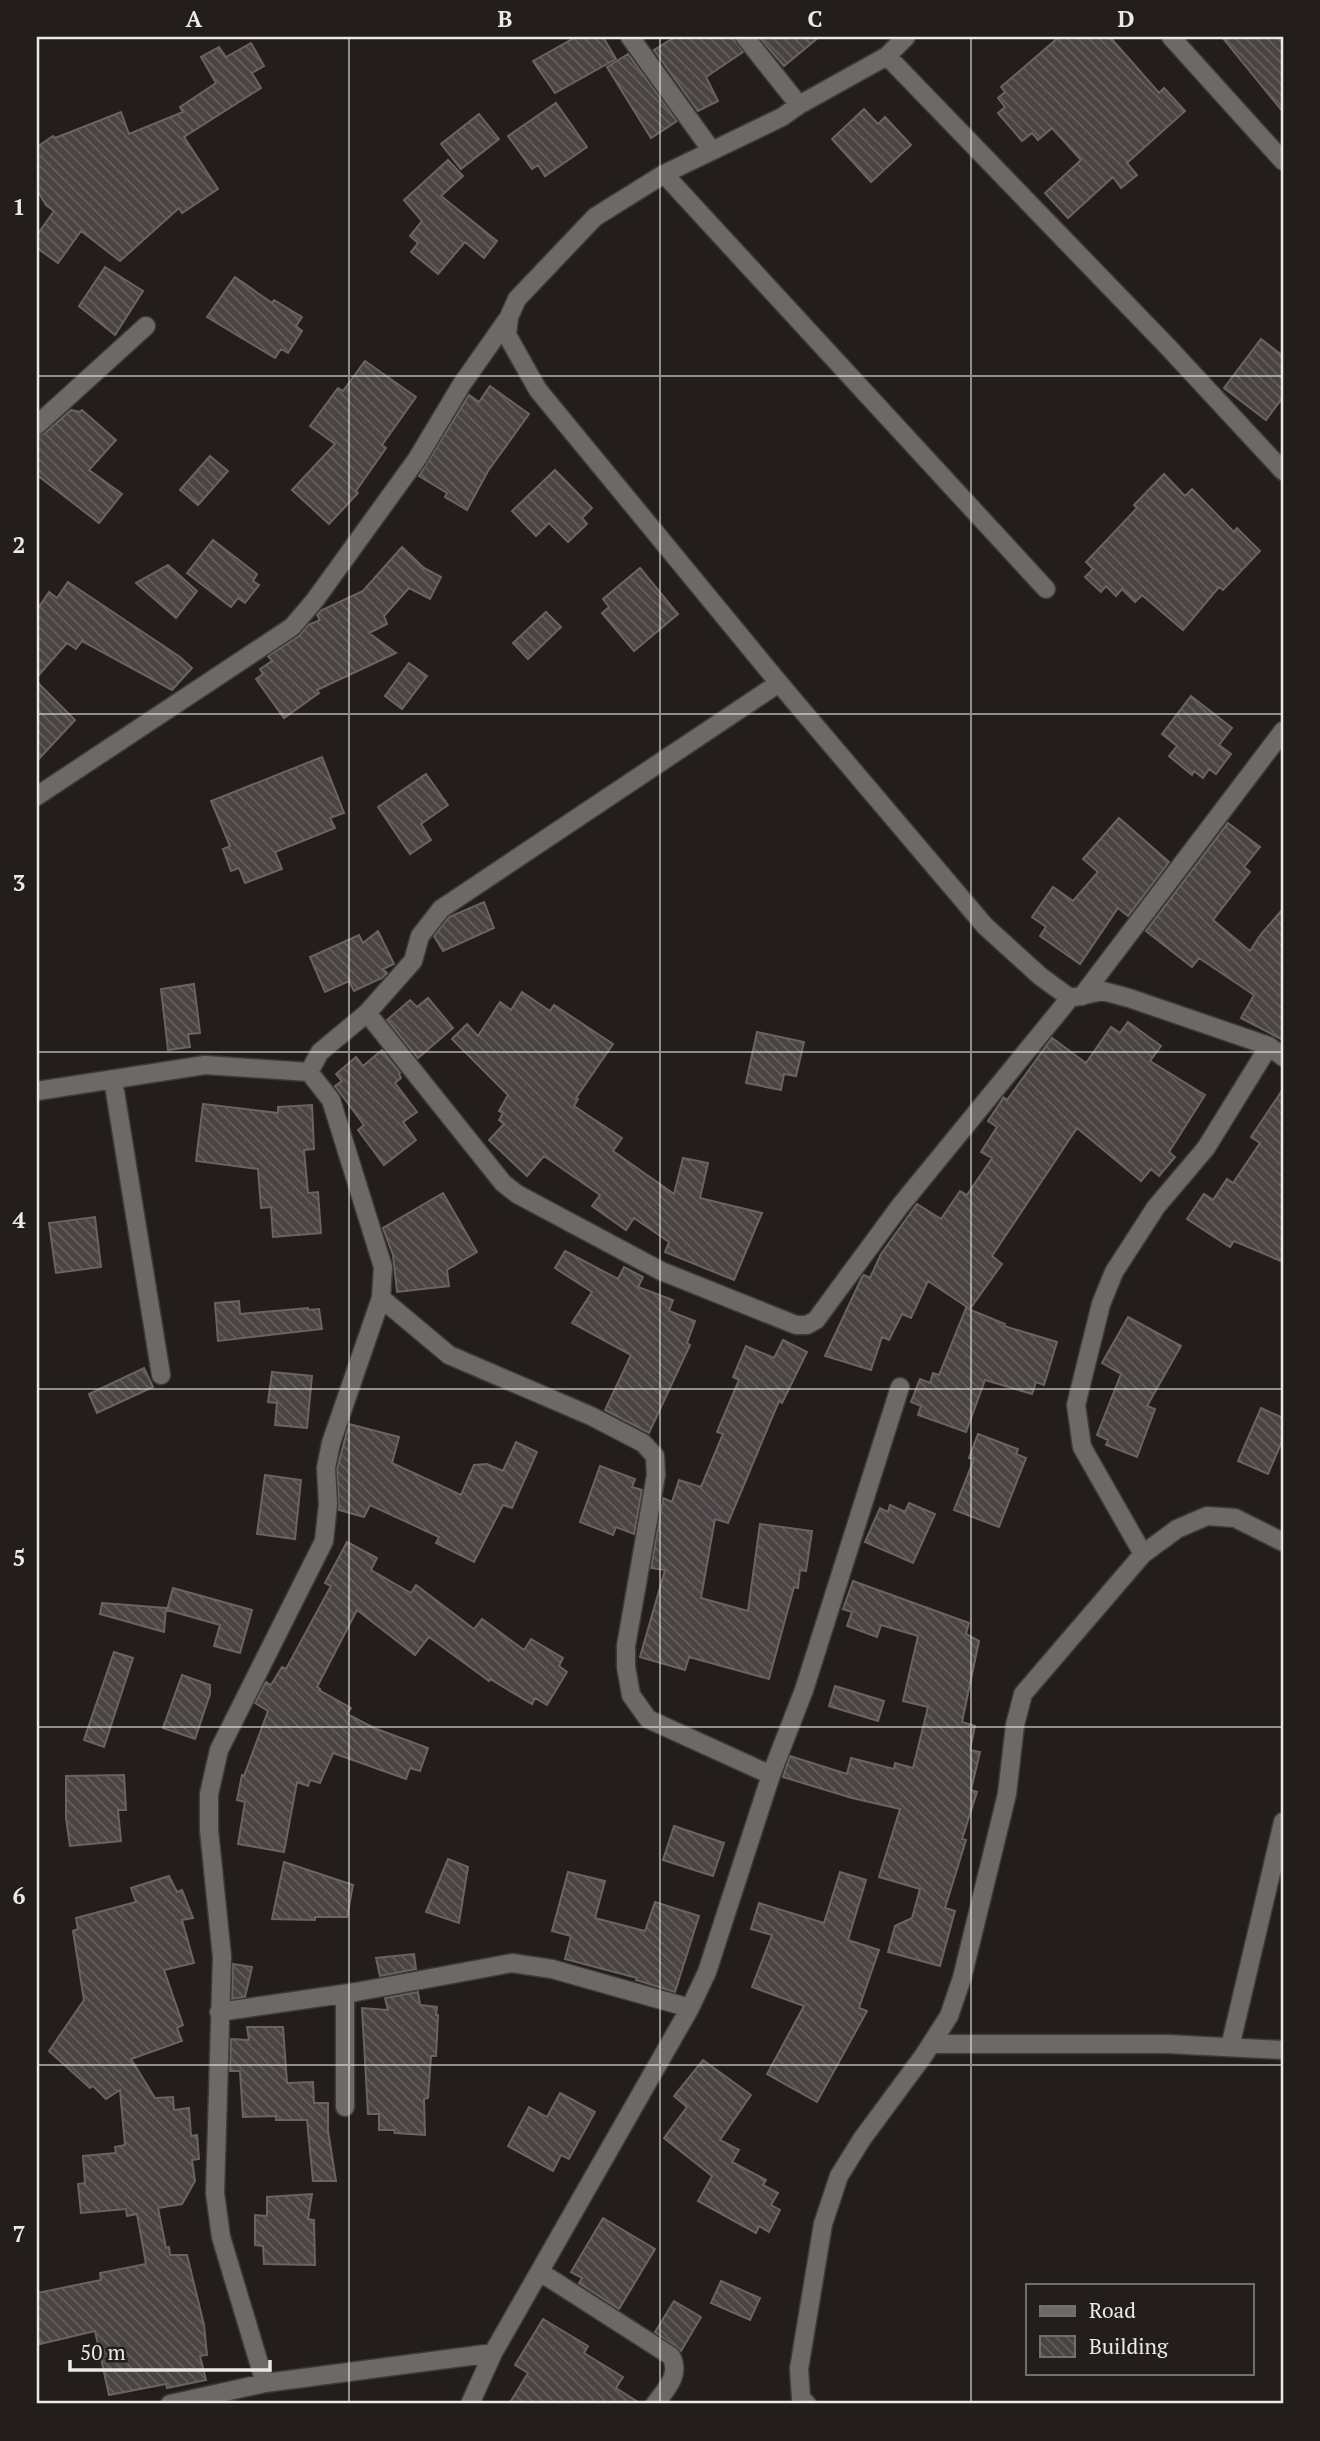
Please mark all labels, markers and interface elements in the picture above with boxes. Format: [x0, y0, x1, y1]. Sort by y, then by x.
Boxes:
text: A [186, 3, 203, 34]
text: B [498, 3, 513, 34]
text: C [808, 3, 823, 34]
text: D [1118, 3, 1135, 34]
text: 1 [13, 191, 26, 222]
text: 2 [13, 529, 26, 560]
text: 3 [13, 867, 26, 898]
text: 4 [13, 1204, 26, 1235]
text: 5 [13, 1542, 26, 1573]
text: 6 [13, 1880, 26, 1911]
text: 7 [13, 2218, 26, 2249]
legend [1026, 2284, 1254, 2374]
text: Road [1089, 2296, 1136, 2324]
scale bar [70, 2329, 270, 2373]
text: Building [1089, 2332, 1169, 2360]
text: 50 m [80, 2338, 126, 2366]

